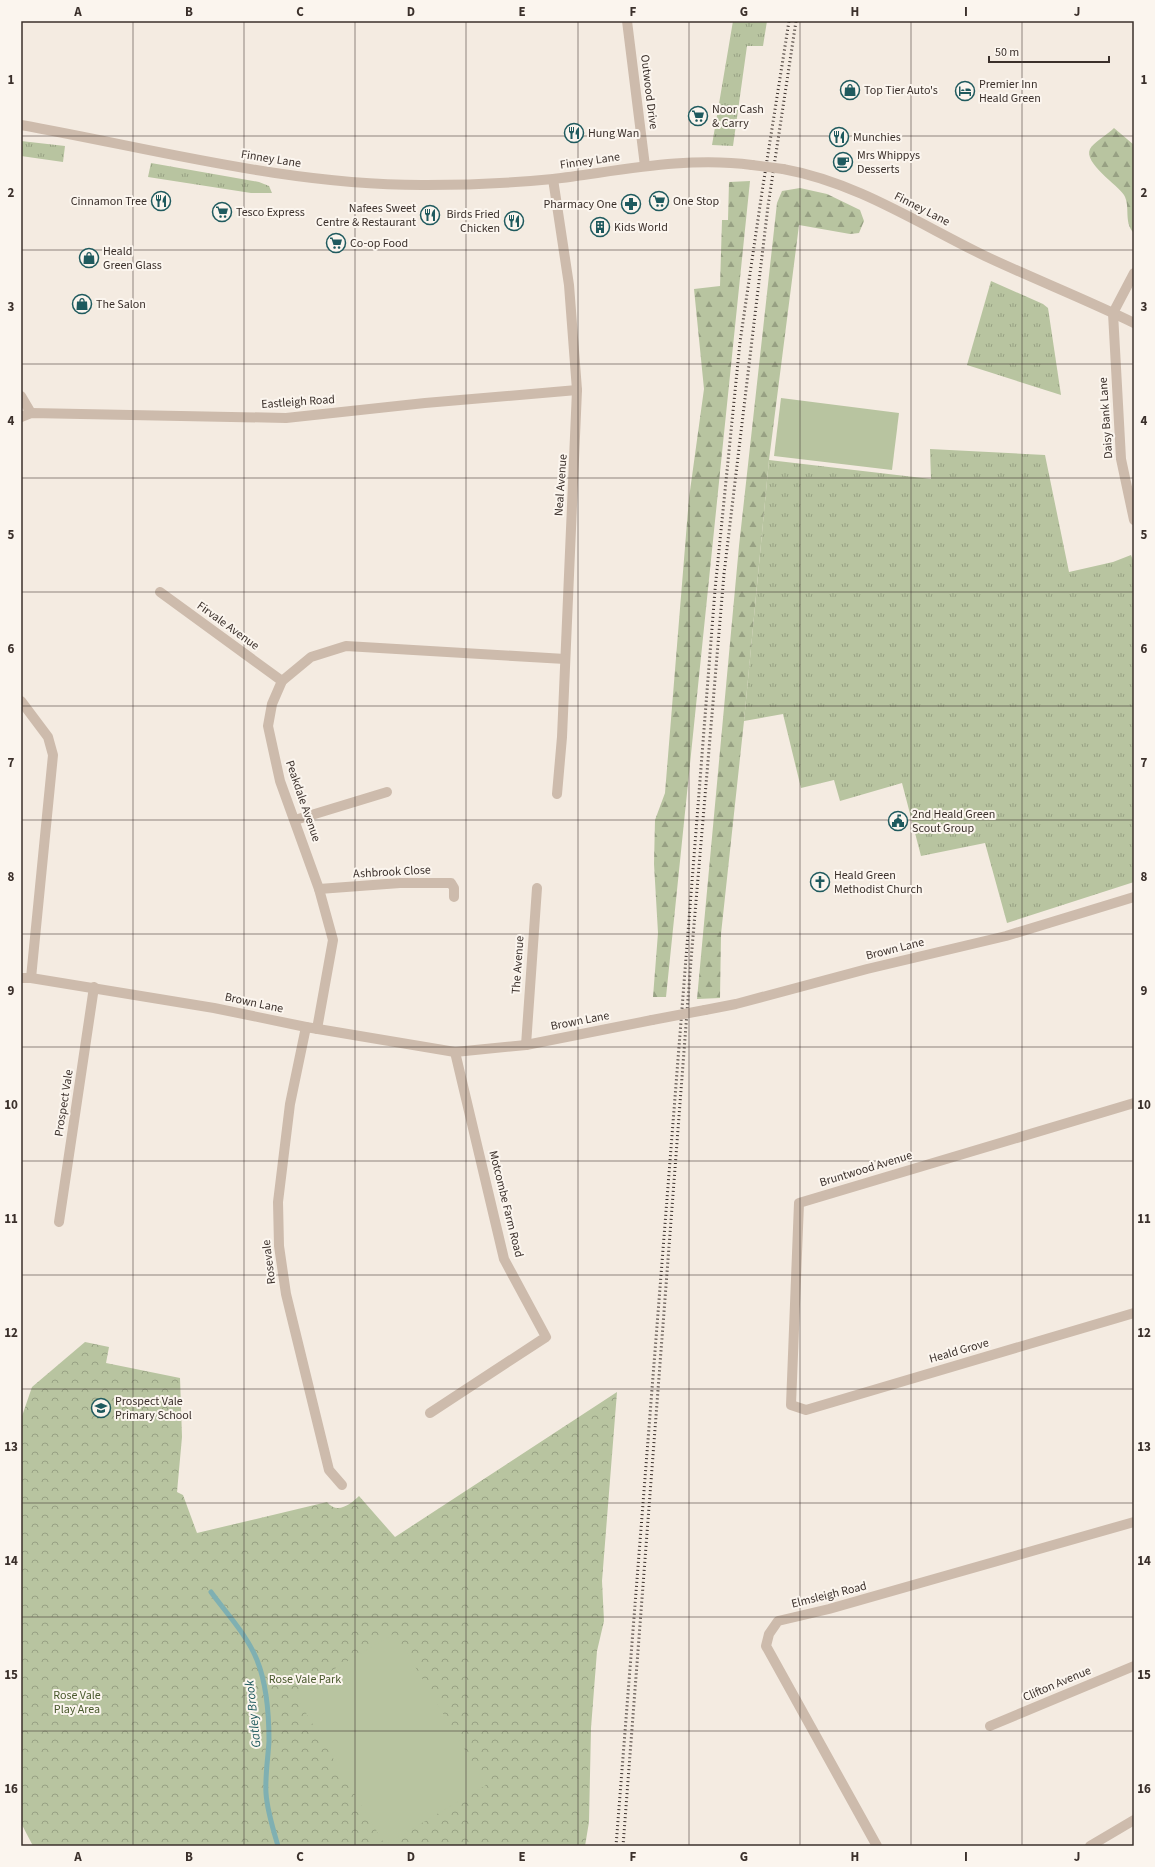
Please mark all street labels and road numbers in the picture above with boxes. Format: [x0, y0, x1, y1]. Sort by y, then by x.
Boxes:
street label: Outwood Drive [636, 54, 662, 130]
street label: Finney Lane [240, 146, 302, 172]
street label: Finney Lane [559, 148, 621, 174]
street label: Finney Lane [891, 188, 953, 230]
street label: Daisy Bank Lane [1095, 377, 1117, 459]
street label: Eastleigh Road [261, 391, 335, 413]
street label: Neal Avenue [550, 453, 572, 517]
street label: Firvale Avenue [193, 598, 263, 654]
street label: Peakdale Avenue [281, 758, 325, 844]
street label: Ashbrook Close [353, 861, 431, 883]
street label: Brown Lane [864, 934, 926, 964]
street label: The Avenue [507, 935, 529, 995]
street label: Brown Lane [223, 988, 285, 1018]
street label: Brown Lane [549, 1007, 611, 1035]
street label: Prospect Vale [50, 1068, 78, 1138]
street label: Bruntwood Avenue [818, 1147, 914, 1191]
street label: Motcombe Farm Road [485, 1149, 527, 1259]
street label: Rosevale [258, 1239, 280, 1285]
street label: Heald Grove [927, 1334, 991, 1368]
street label: Elmsleigh Road [790, 1577, 868, 1613]
street label: Clifton Avenue [1020, 1662, 1094, 1706]

